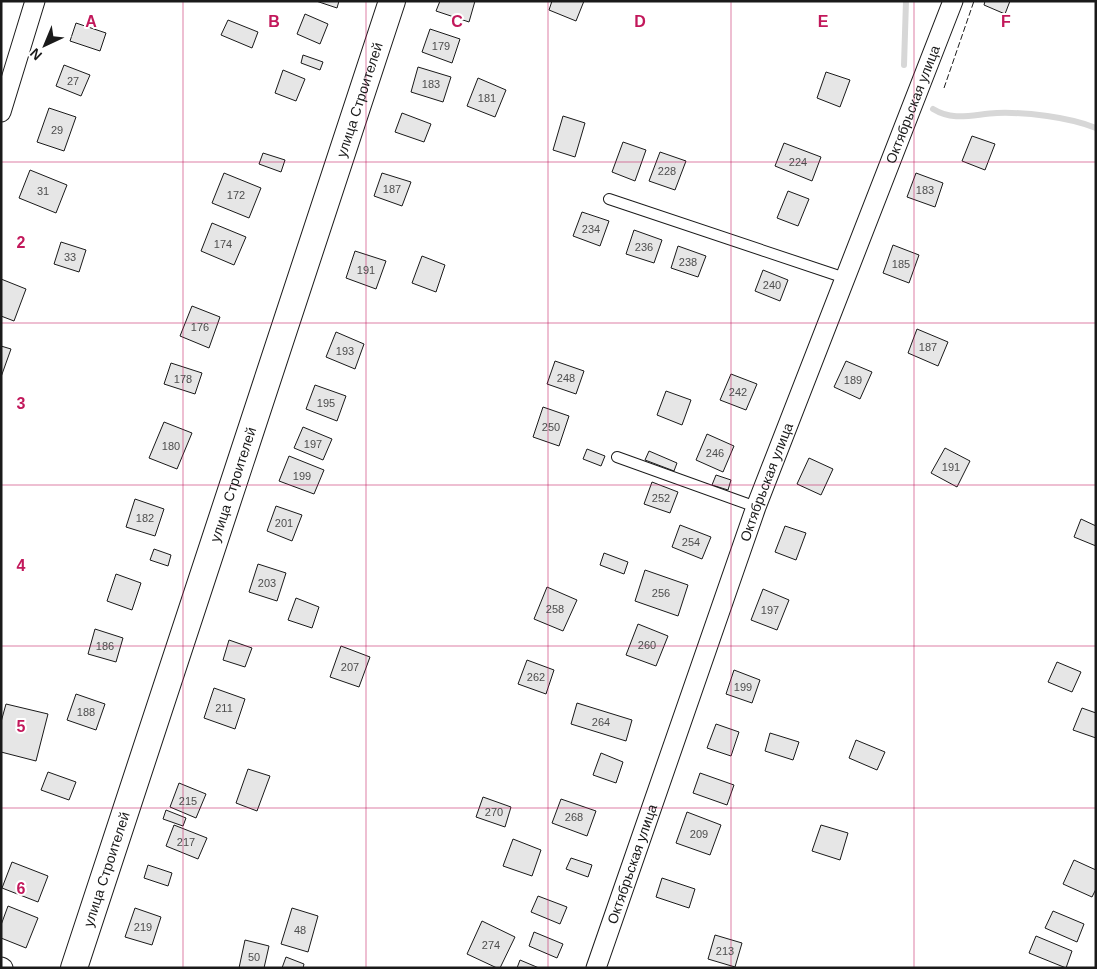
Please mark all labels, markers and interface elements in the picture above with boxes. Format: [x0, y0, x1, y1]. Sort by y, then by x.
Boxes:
text: A [85, 13, 97, 30]
text: B [268, 13, 280, 30]
text: C [451, 13, 463, 30]
text: D [634, 13, 646, 30]
text: E [818, 13, 829, 30]
text: F [1001, 13, 1011, 30]
north arrow [20, 20, 70, 70]
street label: улица Строителей [333, 40, 386, 159]
house number: 179 [432, 40, 450, 52]
street label: Октябрьская улица [883, 43, 943, 166]
text: N [27, 45, 45, 64]
house number: 27 [67, 75, 79, 87]
house number: 183 [422, 78, 440, 90]
house number: 181 [478, 92, 496, 104]
house number: 29 [51, 124, 63, 136]
house number: 224 [789, 156, 807, 168]
house number: 228 [658, 165, 676, 177]
house number: 187 [383, 183, 401, 195]
house number: 183 [916, 184, 934, 196]
house number: 31 [37, 185, 49, 197]
house number: 172 [227, 189, 245, 201]
house number: 234 [582, 223, 600, 235]
text: 2 [17, 234, 26, 251]
house number: 174 [214, 238, 232, 250]
house number: 236 [635, 241, 653, 253]
house number: 33 [64, 251, 76, 263]
house number: 238 [679, 256, 697, 268]
house number: 185 [892, 258, 910, 270]
house number: 191 [357, 264, 375, 276]
house number: 240 [763, 279, 781, 291]
house number: 176 [191, 321, 209, 333]
house number: 187 [919, 341, 937, 353]
house number: 193 [336, 345, 354, 357]
house number: 248 [557, 372, 575, 384]
house number: 178 [174, 373, 192, 385]
house number: 189 [844, 374, 862, 386]
house number: 242 [729, 386, 747, 398]
text: 3 [17, 395, 26, 412]
house number: 195 [317, 397, 335, 409]
street label: Октябрьская улица [737, 420, 796, 543]
house number: 250 [542, 421, 560, 433]
street label: улица Строителей [207, 425, 259, 544]
house number: 197 [304, 438, 322, 450]
house number: 180 [162, 440, 180, 452]
house number: 246 [706, 447, 724, 459]
house number: 191 [942, 461, 960, 473]
house number: 199 [293, 470, 311, 482]
house number: 252 [652, 492, 670, 504]
house number: 182 [136, 512, 154, 524]
house number: 201 [275, 517, 293, 529]
house number: 254 [682, 536, 700, 548]
text: 4 [17, 557, 26, 574]
house number: 203 [258, 577, 276, 589]
house number: 256 [652, 587, 670, 599]
house number: 258 [546, 603, 564, 615]
house number: 197 [761, 604, 779, 616]
house number: 260 [638, 639, 656, 651]
house number: 186 [96, 640, 114, 652]
house number: 207 [341, 661, 359, 673]
house number: 262 [527, 671, 545, 683]
house number: 199 [734, 681, 752, 693]
house number: 211 [215, 702, 233, 714]
house number: 188 [77, 706, 95, 718]
house number: 264 [592, 716, 610, 728]
text: 5 [17, 718, 26, 735]
house number: 215 [179, 795, 197, 807]
street label: Октябрьская улица [604, 802, 660, 926]
house number: 270 [485, 806, 503, 818]
street label: улица Строителей [80, 810, 133, 929]
house number: 268 [565, 811, 583, 823]
house number: 209 [690, 828, 708, 840]
house number: 217 [177, 836, 195, 848]
text: 6 [17, 880, 26, 897]
house number: 219 [134, 921, 152, 933]
house number: 48 [294, 924, 306, 936]
house number: 274 [482, 939, 500, 951]
house number: 213 [716, 945, 734, 957]
house number: 50 [248, 951, 260, 963]

